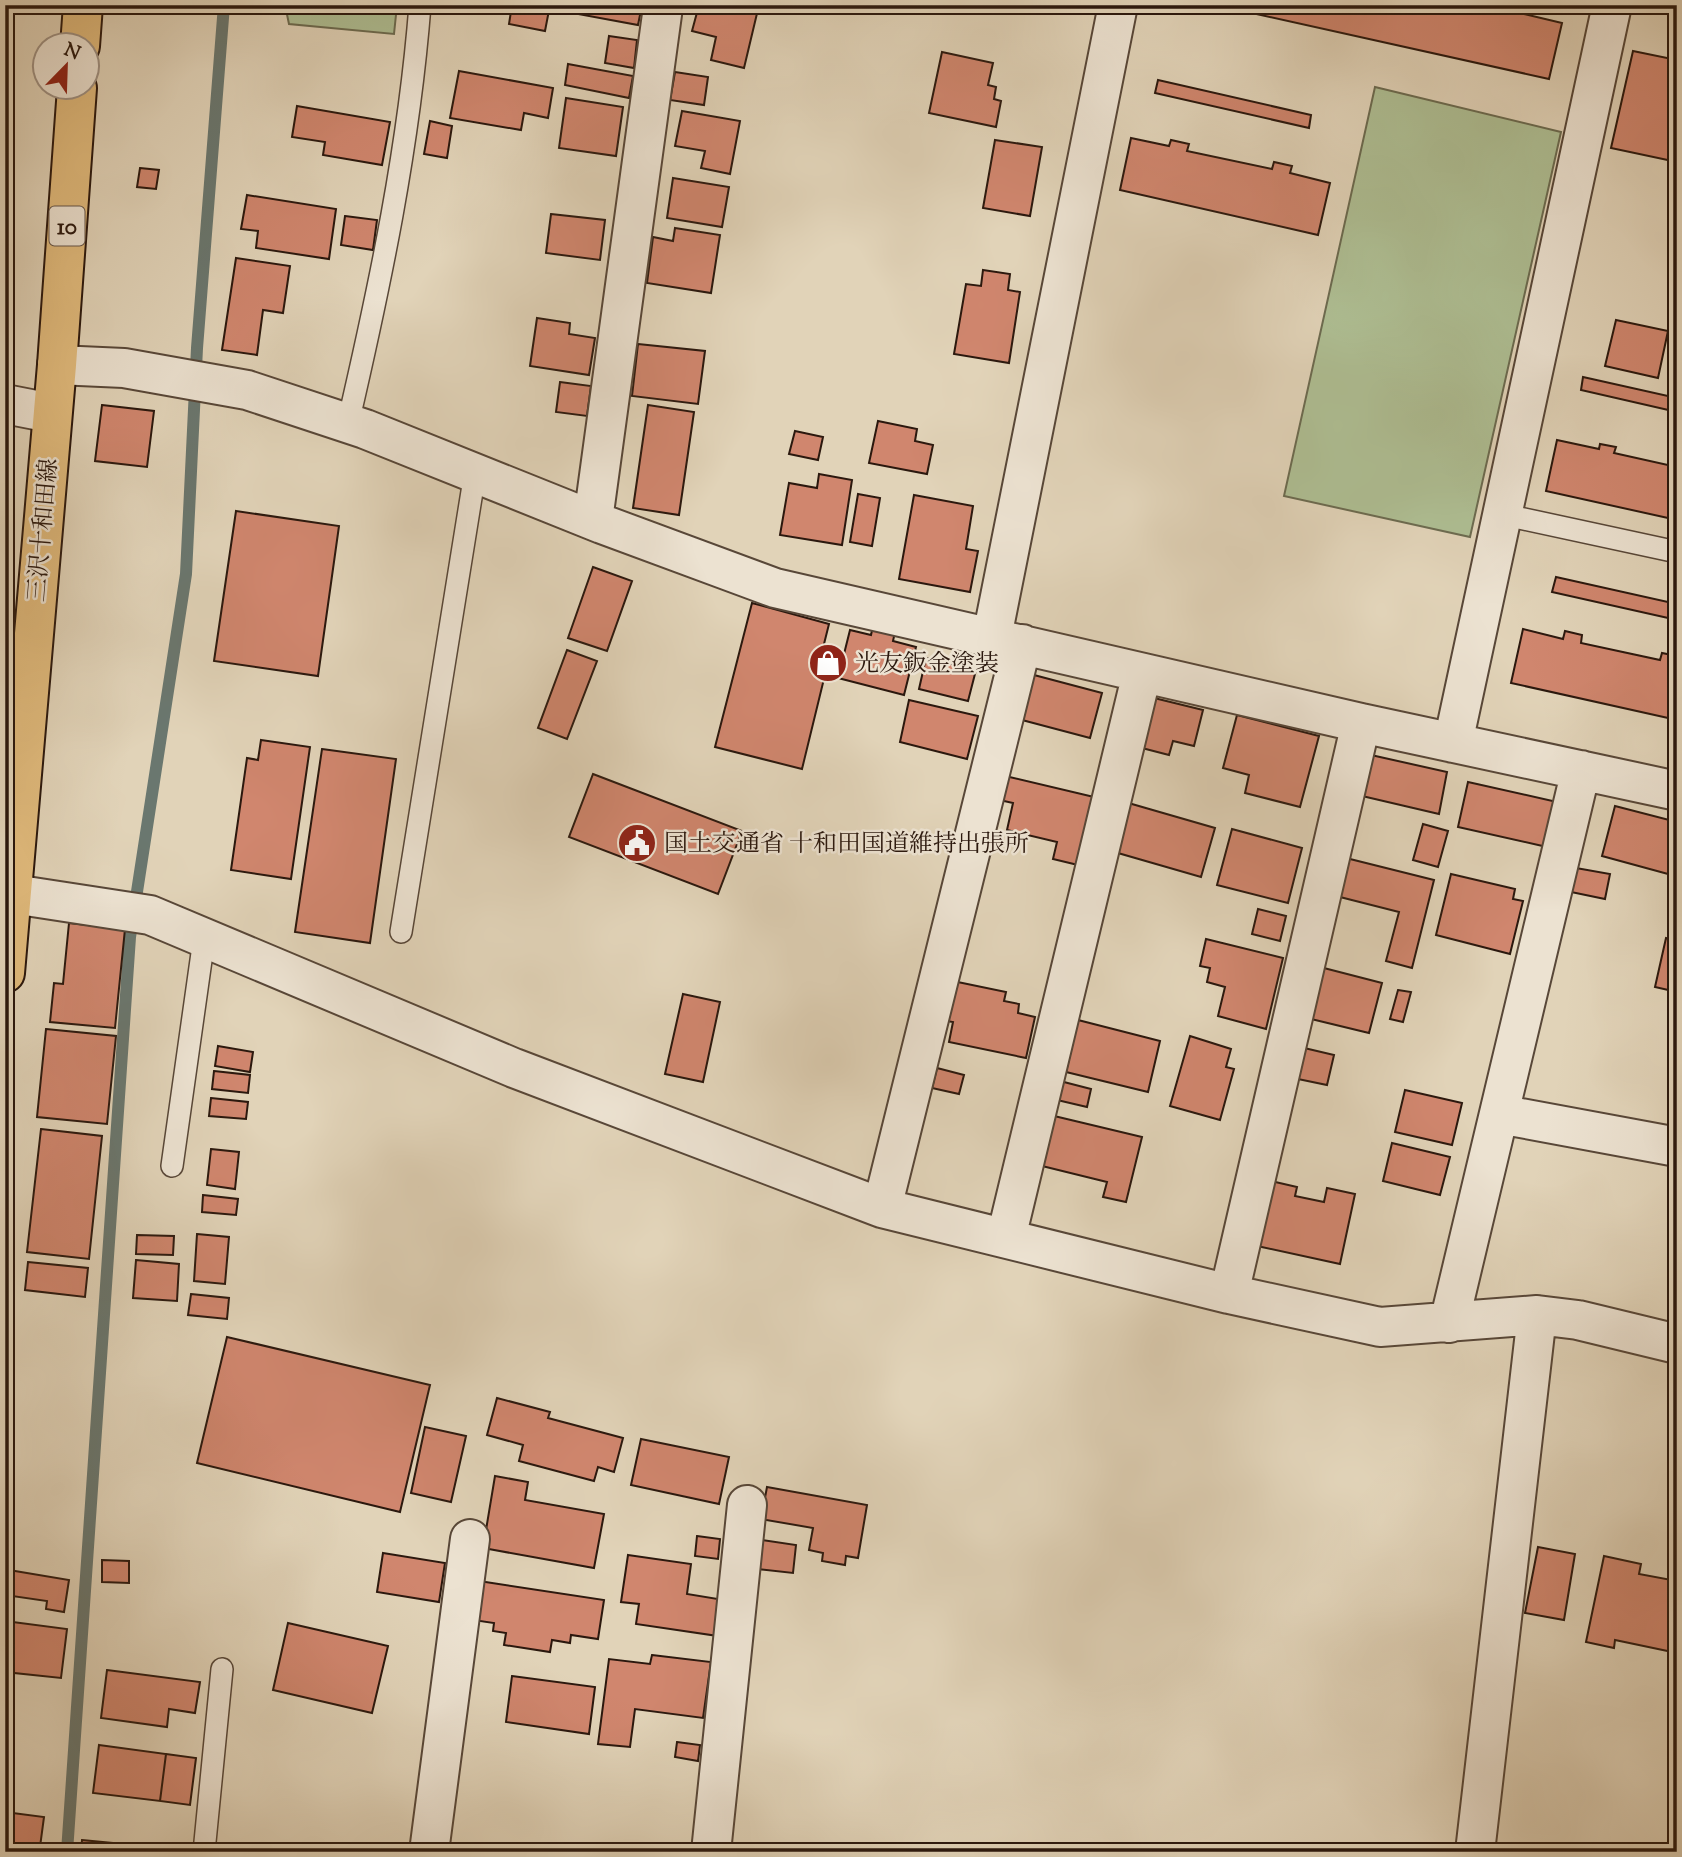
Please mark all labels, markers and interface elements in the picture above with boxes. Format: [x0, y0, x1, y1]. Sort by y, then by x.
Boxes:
north arrow [32, 32, 102, 102]
text: N [59, 37, 84, 68]
road number: 10 [50, 206, 84, 246]
street label: 三沢十和田線 [21, 457, 67, 603]
shop icon: 光友鈑金塗装 [807, 642, 849, 684]
place label: 光友鈑金塗装 [855, 648, 999, 682]
public building icon: 国土交通省 十和田国道維持出張所 [616, 822, 658, 864]
place label: 国土交通省 十和田国道維持出張所 [664, 828, 1029, 862]

